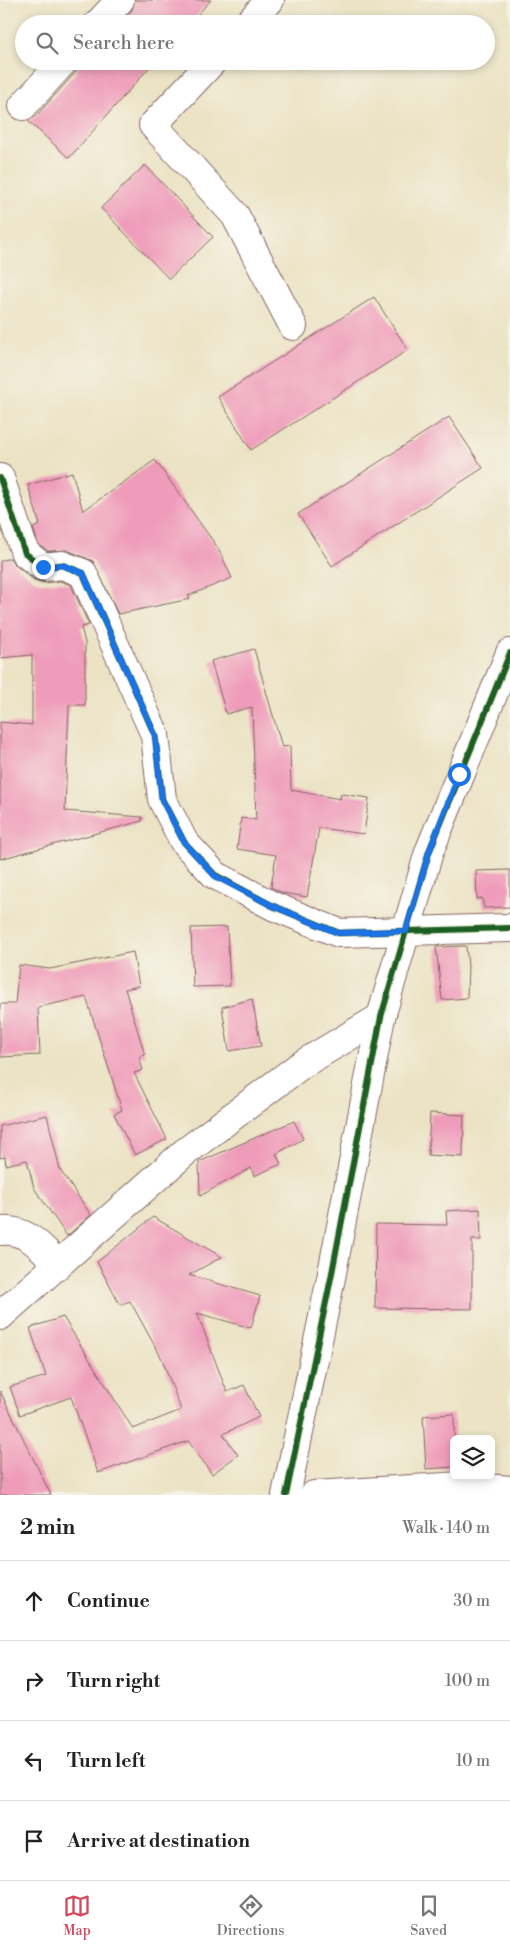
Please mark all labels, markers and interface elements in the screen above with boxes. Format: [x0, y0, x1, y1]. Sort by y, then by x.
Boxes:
search box [15, 15, 495, 70]
icon: search [33, 29, 61, 57]
text: Search here [73, 31, 174, 55]
route end [32, 556, 55, 579]
route start [448, 763, 471, 786]
map controls [450, 1435, 495, 1480]
button: layers [450, 1435, 495, 1480]
text: 2 min [20, 1515, 75, 1541]
text: Walk · 140 m [402, 1518, 490, 1538]
icon: ahead [20, 1587, 48, 1615]
text: Continue [67, 1589, 150, 1613]
text: 30 m [453, 1591, 490, 1611]
icon: right [20, 1667, 48, 1695]
text: Turn right [67, 1669, 160, 1693]
text: 100 m [445, 1671, 490, 1691]
icon: left [20, 1747, 48, 1775]
text: Turn left [67, 1749, 146, 1773]
text: 10 m [456, 1751, 490, 1771]
icon: arrive [20, 1827, 48, 1855]
text: Arrive at destination [67, 1829, 250, 1853]
tab: Map [63, 1892, 91, 1940]
tab: Directions [217, 1892, 284, 1940]
tab: Saved [410, 1892, 447, 1940]

